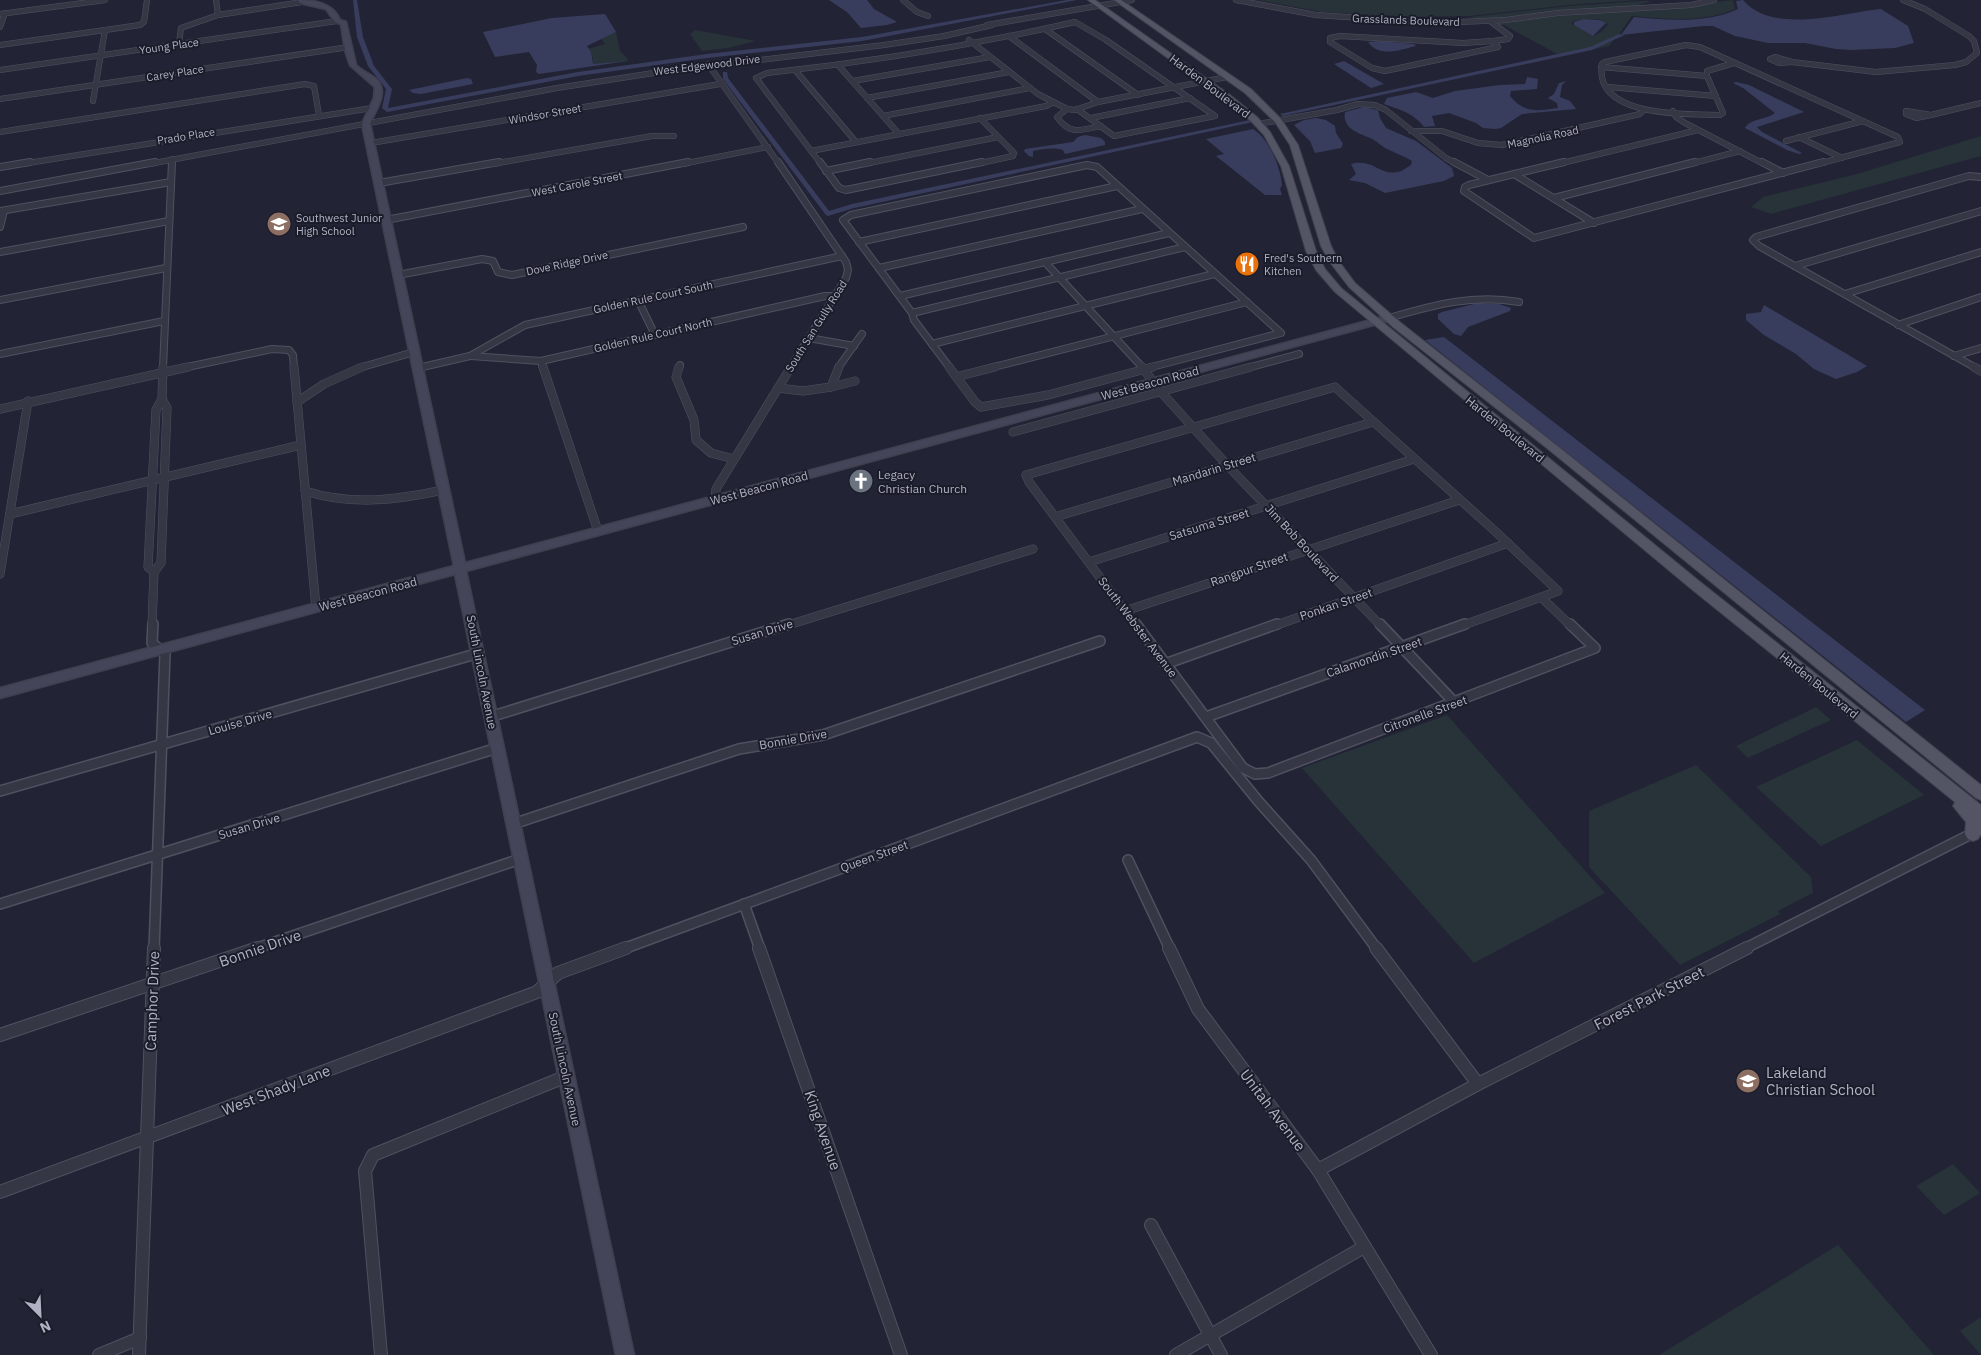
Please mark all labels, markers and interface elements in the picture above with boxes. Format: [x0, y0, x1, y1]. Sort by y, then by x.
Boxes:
street label: Grasslands Boulevard [1352, 11, 1460, 29]
street label: Young Place [138, 35, 200, 57]
street label: Harden Boulevard [1167, 51, 1253, 121]
street label: West Edgewood Drive [653, 52, 761, 78]
street label: Carey Place [145, 62, 205, 84]
street label: Windsor Street [508, 101, 583, 127]
street label: Magnolia Road [1506, 123, 1580, 151]
street label: Prado Place [156, 125, 216, 147]
street label: West Carole Street [530, 168, 624, 200]
school or university icon: Southwest Junior High School [266, 211, 292, 237]
place label: Southwest Junior High School [296, 211, 382, 238]
street label: Dove Ridge Drive [525, 247, 609, 279]
restaurant icon: Fred's Southern Kitchen [1234, 251, 1260, 277]
place label: Fred's Southern Kitchen [1264, 251, 1342, 278]
street label: South San Gully Road [782, 277, 850, 375]
street label: Golden Rule Court South [592, 278, 714, 316]
street label: Golden Rule Court North [593, 315, 713, 355]
street label: West Beacon Road [1099, 363, 1201, 403]
street label: Harden Boulevard [1463, 393, 1547, 465]
street label: Mandarin Street [1171, 449, 1257, 489]
place label: Legacy Christian Church [878, 467, 967, 496]
street label: West Beacon Road [708, 468, 810, 508]
church icon: Legacy Christian Church [848, 468, 874, 494]
street label: Jim Bob Boulevard [1262, 501, 1342, 585]
street label: Satsuma Street [1167, 505, 1251, 543]
street label: Rangpur Street [1208, 549, 1290, 589]
street label: West Beacon Road [317, 574, 419, 614]
street label: South Webster Avenue [1095, 574, 1181, 681]
street label: Ponkan Street [1298, 585, 1374, 623]
street label: South Lincoln Avenue [464, 614, 500, 731]
street label: Susan Drive [729, 615, 795, 648]
street label: Calamondin Street [1324, 634, 1424, 680]
street label: Harden Boulevard [1777, 649, 1861, 721]
street label: Citronelle Street [1381, 692, 1469, 736]
street label: Louise Drive [206, 706, 274, 738]
street label: Bonnie Drive [758, 726, 828, 752]
street label: Susan Drive [216, 809, 282, 842]
street label: Queen Street [838, 837, 910, 875]
street label: Bonnie Drive [216, 925, 304, 971]
street label: Camphor Drive [141, 951, 163, 1051]
street label: Forest Park Street [1591, 962, 1707, 1034]
street label: South Lincoln Avenue [546, 1011, 584, 1128]
street label: West Shady Lane [219, 1061, 333, 1119]
place label: Lakeland Christian School [1766, 1063, 1875, 1099]
street label: Unitah Avenue [1236, 1065, 1310, 1155]
school or university icon: Lakeland Christian School [1735, 1068, 1761, 1094]
street label: King Avenue [800, 1088, 846, 1172]
north arrow [15, 1290, 65, 1340]
text: N [37, 1317, 54, 1337]

